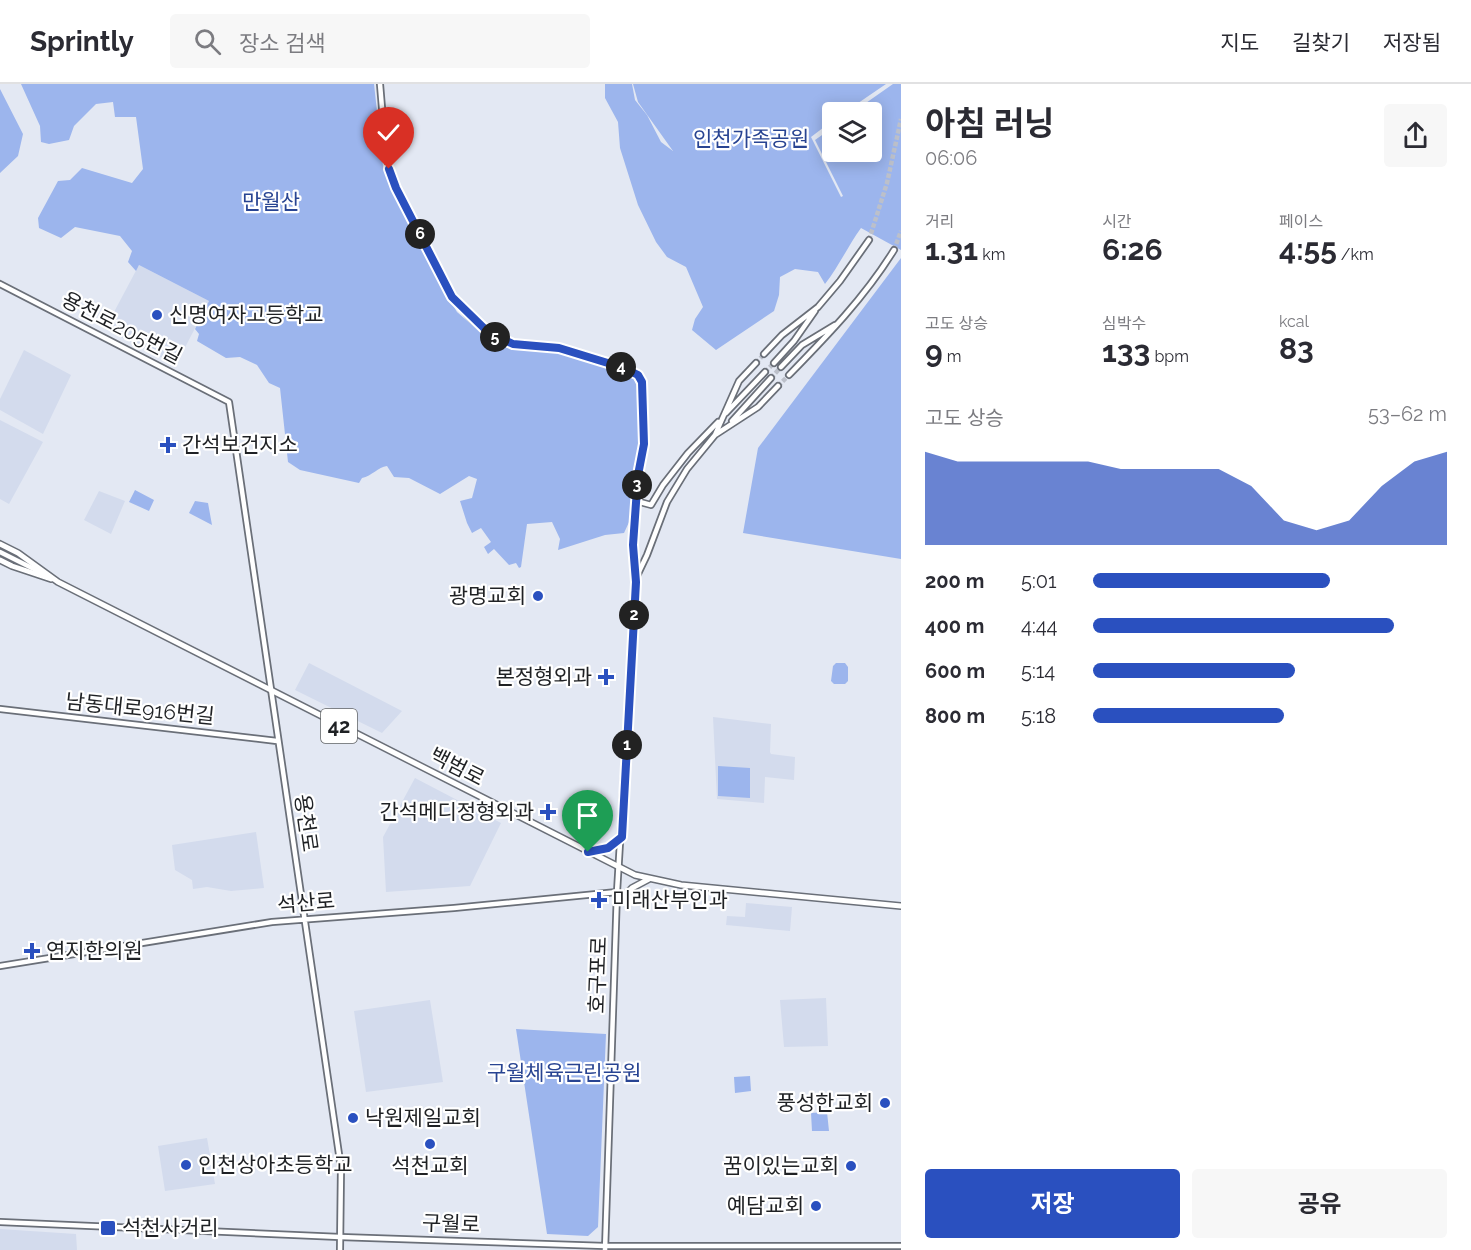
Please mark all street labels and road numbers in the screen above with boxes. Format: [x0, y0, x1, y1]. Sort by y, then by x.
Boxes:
street label: 용천로205번길 [58, 286, 187, 369]
street label: 남동대로916번길 [64, 688, 216, 729]
road number: 42 [321, 709, 357, 743]
street label: 백범로 [426, 742, 489, 791]
street label: 용천로 [290, 792, 323, 853]
street label: 석산로 [276, 888, 336, 917]
street label: 호구포로 [584, 936, 611, 1014]
street label: 구월로 [422, 1210, 480, 1237]

